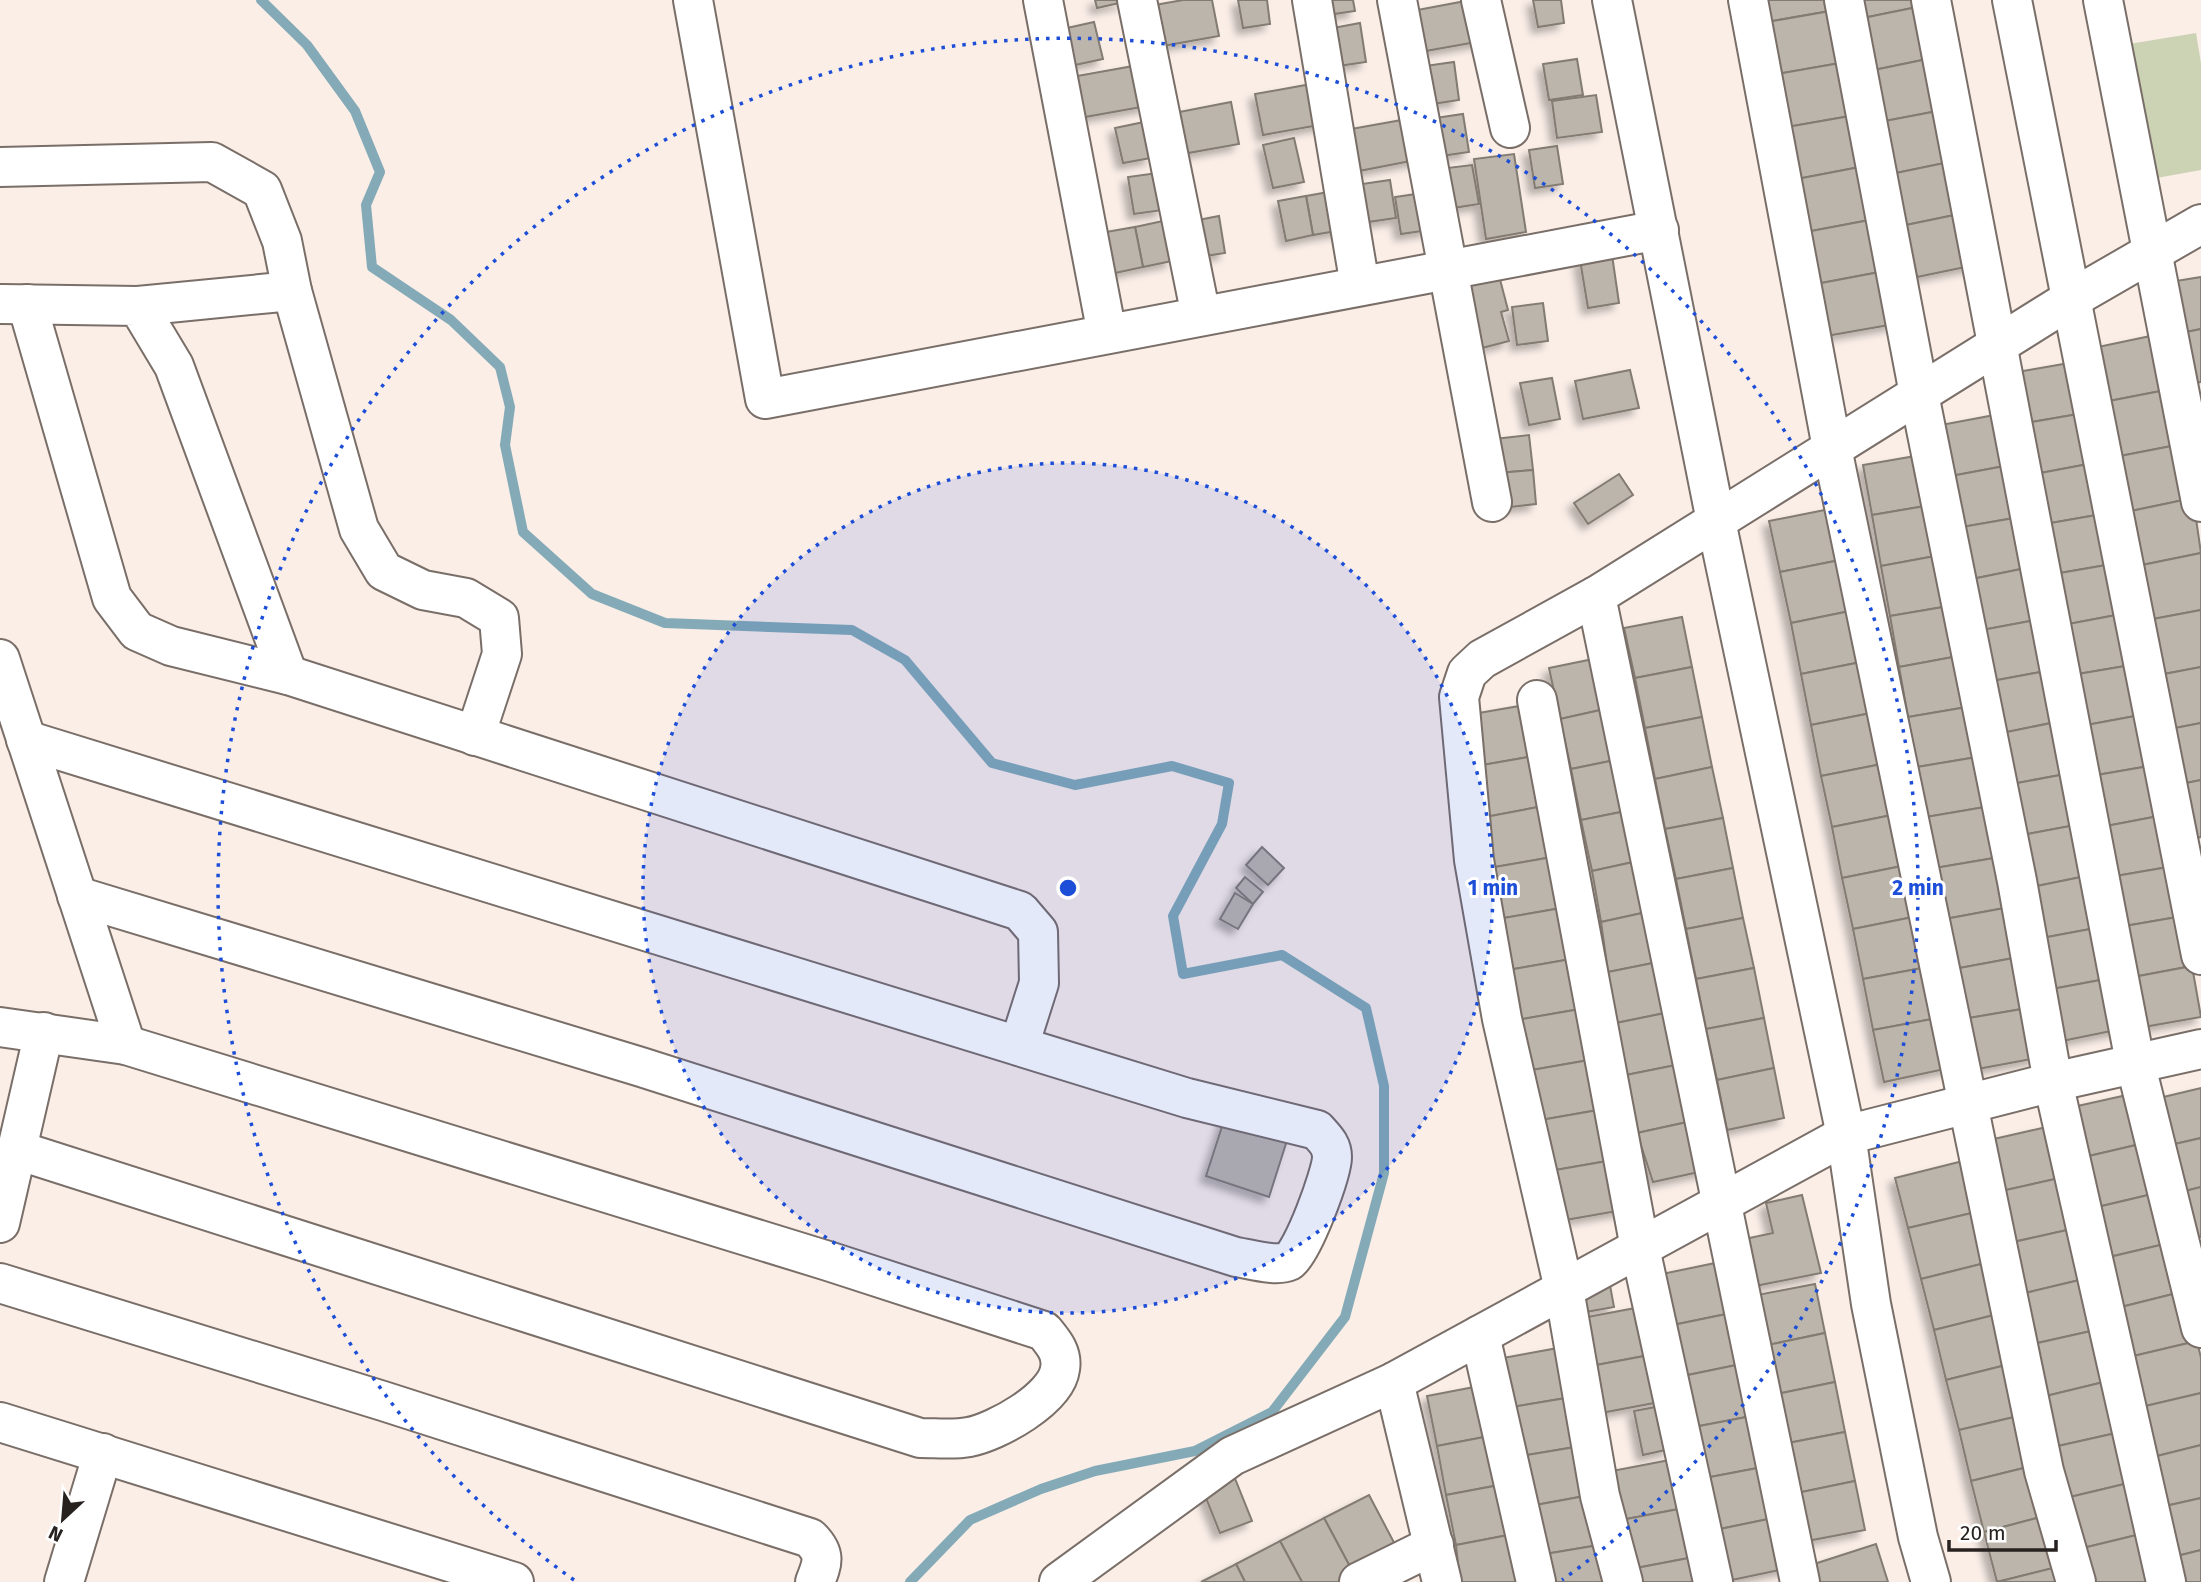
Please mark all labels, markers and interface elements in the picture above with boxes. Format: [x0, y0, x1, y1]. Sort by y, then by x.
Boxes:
text: 1 min [1468, 875, 1518, 901]
text: 2 min [1892, 875, 1944, 901]
centre of rings [1056, 876, 1080, 900]
north arrow [28, 1484, 98, 1554]
scale bar [1949, 1508, 2056, 1552]
text: 20 m [1960, 1520, 2006, 1546]
text: N [45, 1521, 66, 1547]

